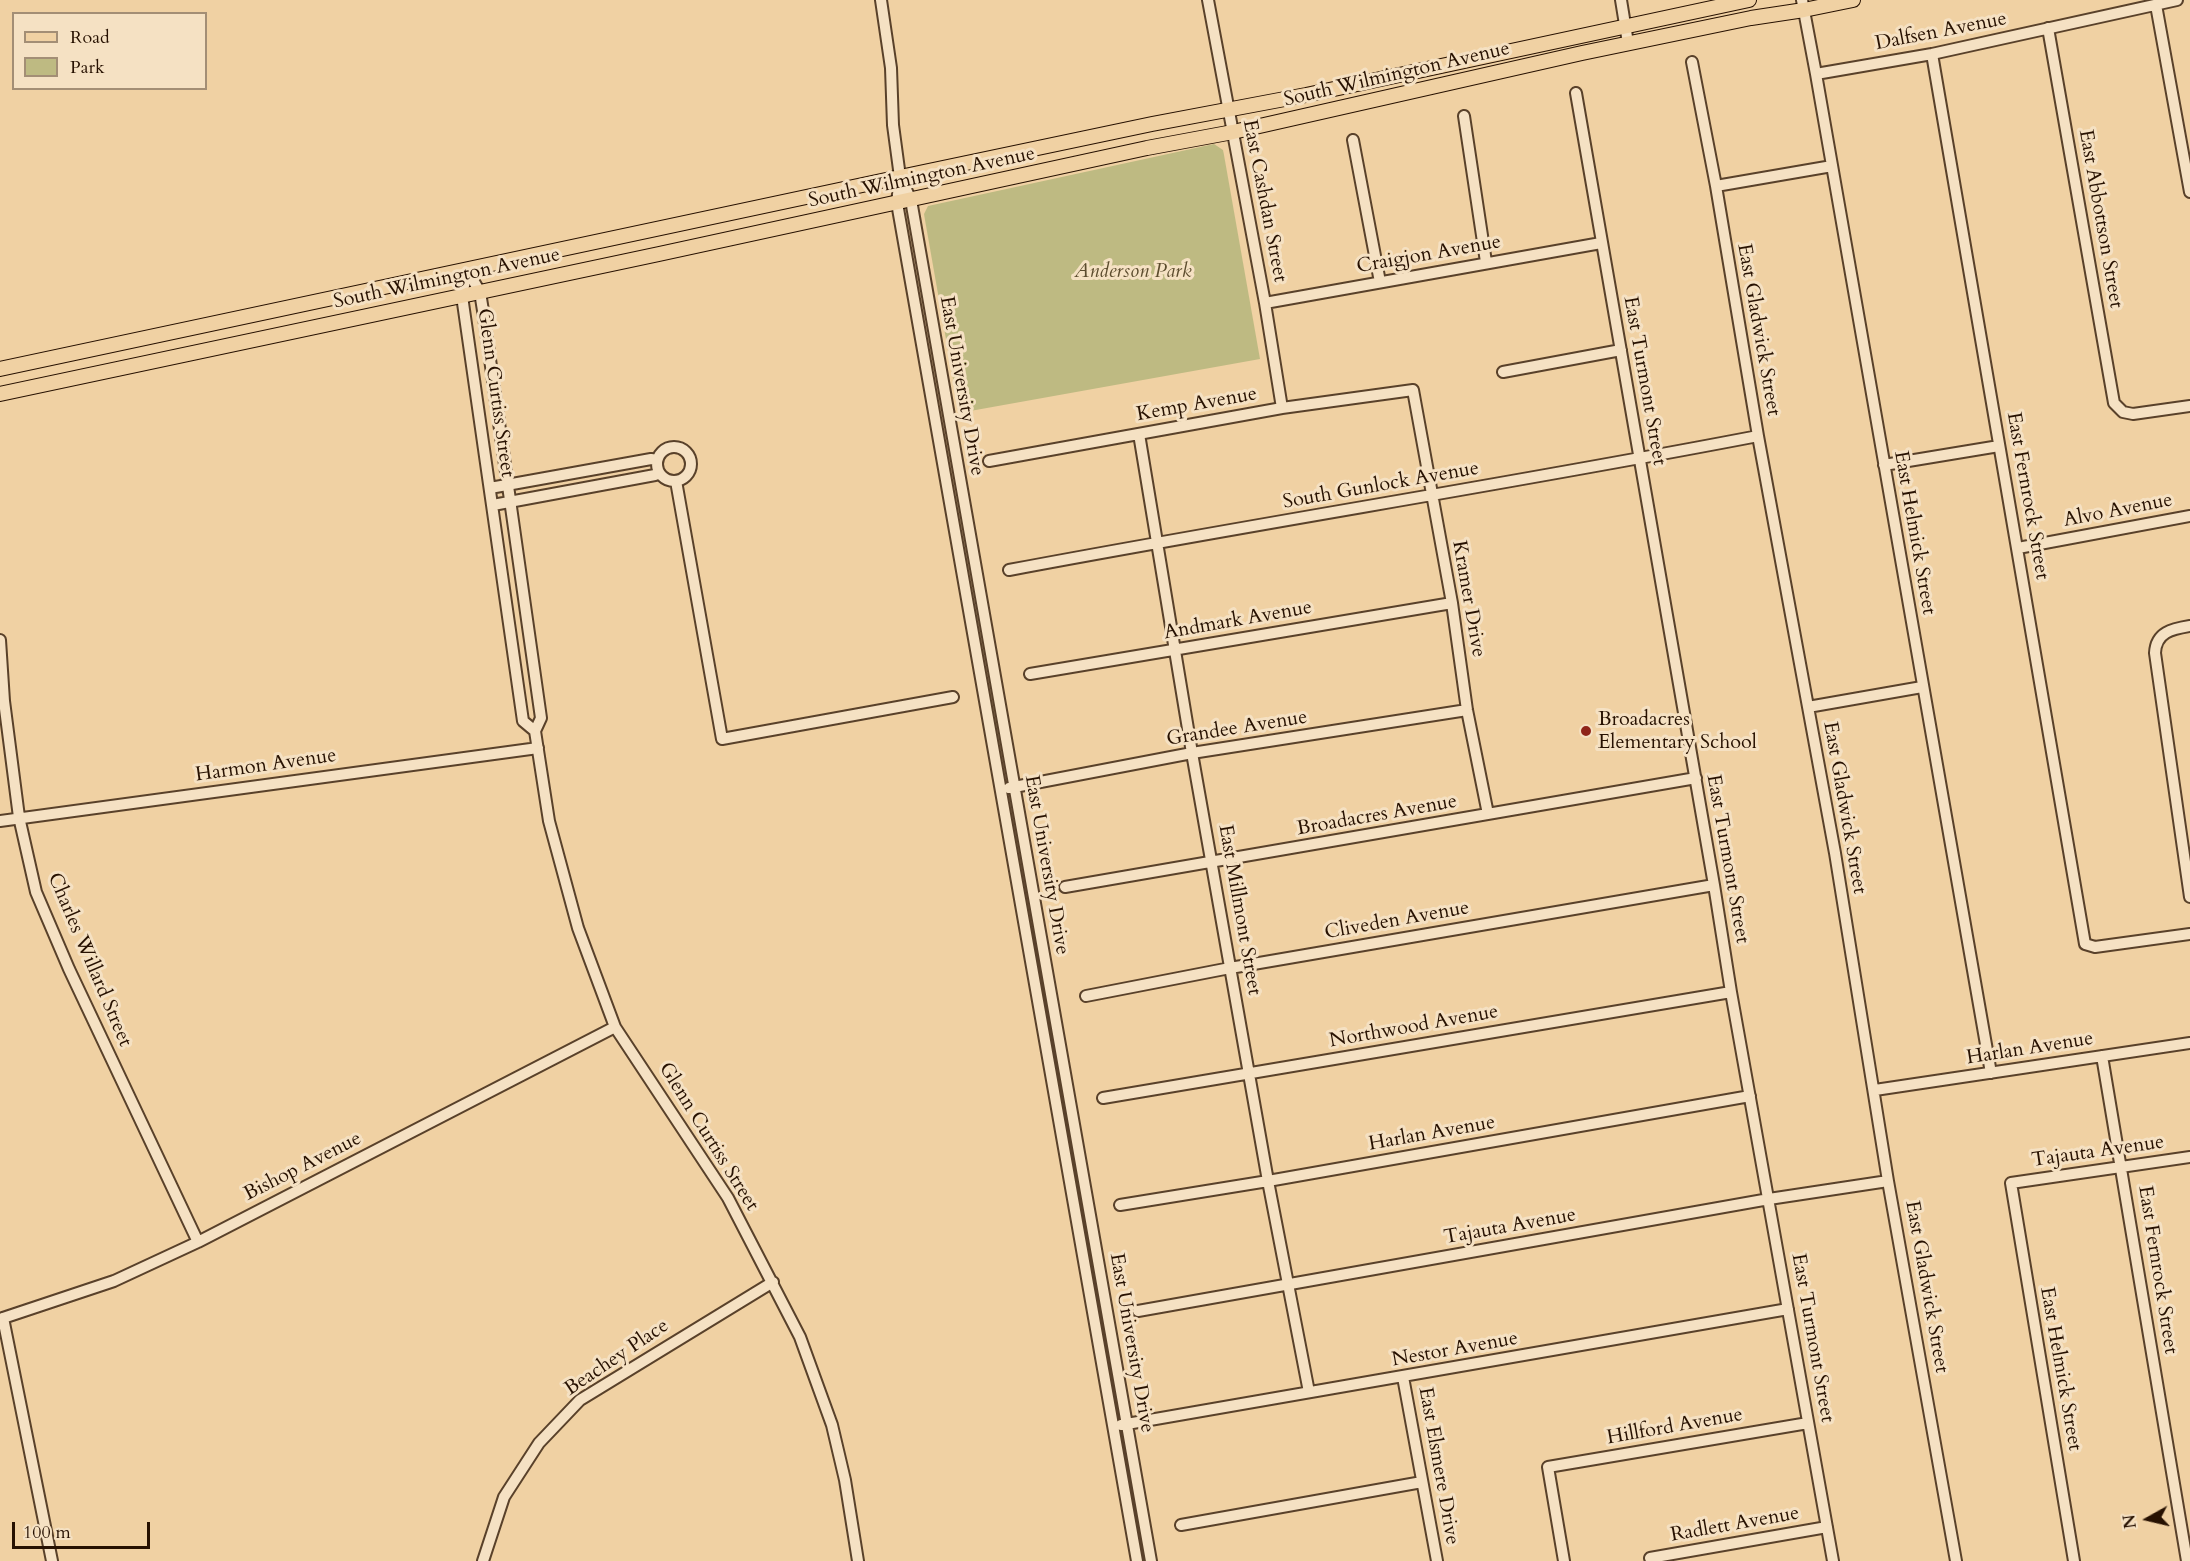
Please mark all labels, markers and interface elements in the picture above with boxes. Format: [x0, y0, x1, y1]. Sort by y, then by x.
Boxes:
street label: Dalfsen Avenue [1873, 7, 2009, 57]
legend [12, 12, 207, 90]
text: Road [70, 25, 110, 50]
street label: South Wilmington Avenue [1282, 37, 1512, 113]
text: Park [70, 55, 105, 80]
street label: East Cashdan Street [1236, 118, 1292, 284]
street label: East Abbottson Street [2072, 128, 2128, 310]
street label: South Wilmington Avenue [806, 142, 1038, 214]
street label: Craigjon Avenue [1355, 230, 1503, 280]
street label: East Gladwick Street [1731, 242, 1785, 418]
street label: South Wilmington Avenue [331, 243, 563, 315]
park label: Anderson Park [1074, 260, 1192, 284]
street label: East University Drive [933, 294, 989, 478]
street label: East Turmont Street [1617, 295, 1671, 467]
street label: Glenn Curtiss Street [471, 307, 519, 479]
street label: Kemp Avenue [1135, 383, 1259, 427]
street label: East Fernrock Street [2000, 410, 2054, 582]
street label: East Helmick Street [1888, 449, 1940, 617]
street label: South Gunlock Avenue [1281, 457, 1481, 515]
street label: Alvo Avenue [2061, 489, 2175, 533]
street label: Kramer Drive [1446, 539, 1490, 659]
street label: Andmark Avenue [1162, 596, 1314, 646]
street label: Grandee Avenue [1165, 706, 1309, 752]
place label: Broadacres Elementary School [1598, 708, 1757, 755]
street label: East Gladwick Street [1817, 720, 1871, 896]
marker: Broadacres Elementary School [1579, 724, 1593, 738]
street label: Harmon Avenue [194, 744, 338, 788]
street label: East University Drive [1018, 773, 1074, 957]
street label: East Turmont Street [1700, 773, 1754, 945]
street label: Broadacres Avenue [1295, 790, 1459, 842]
street label: East Millmont Street [1212, 823, 1266, 997]
street label: Charles Willard Street [42, 870, 136, 1050]
street label: Cliveden Avenue [1323, 896, 1471, 946]
street label: Northwood Avenue [1328, 1000, 1500, 1054]
street label: Harlan Avenue [1965, 1027, 2095, 1071]
street label: Glenn Curtiss Street [653, 1058, 763, 1216]
street label: Harlan Avenue [1367, 1111, 1497, 1157]
street label: Bishop Avenue [240, 1127, 366, 1207]
street label: Tajauta Avenue [2030, 1131, 2166, 1173]
street label: East Fernrock Street [2132, 1184, 2182, 1356]
street label: East Gladwick Street [1899, 1199, 1953, 1375]
street label: Tajauta Avenue [1442, 1204, 1578, 1250]
street label: East University Drive [1103, 1251, 1159, 1435]
street label: East Turmont Street [1785, 1252, 1839, 1424]
street label: East Helmick Street [2034, 1285, 2086, 1453]
street label: Beachey Place [560, 1314, 674, 1402]
street label: Nestor Avenue [1390, 1327, 1520, 1373]
street label: East Elsmere Drive [1412, 1385, 1464, 1547]
street label: Hillford Avenue [1605, 1403, 1745, 1451]
north arrow [2118, 1489, 2178, 1549]
street label: Radlett Avenue [1669, 1502, 1801, 1548]
scale bar [15, 1510, 153, 1548]
text: N [2118, 1513, 2142, 1530]
text: 100 m [23, 1520, 71, 1545]

